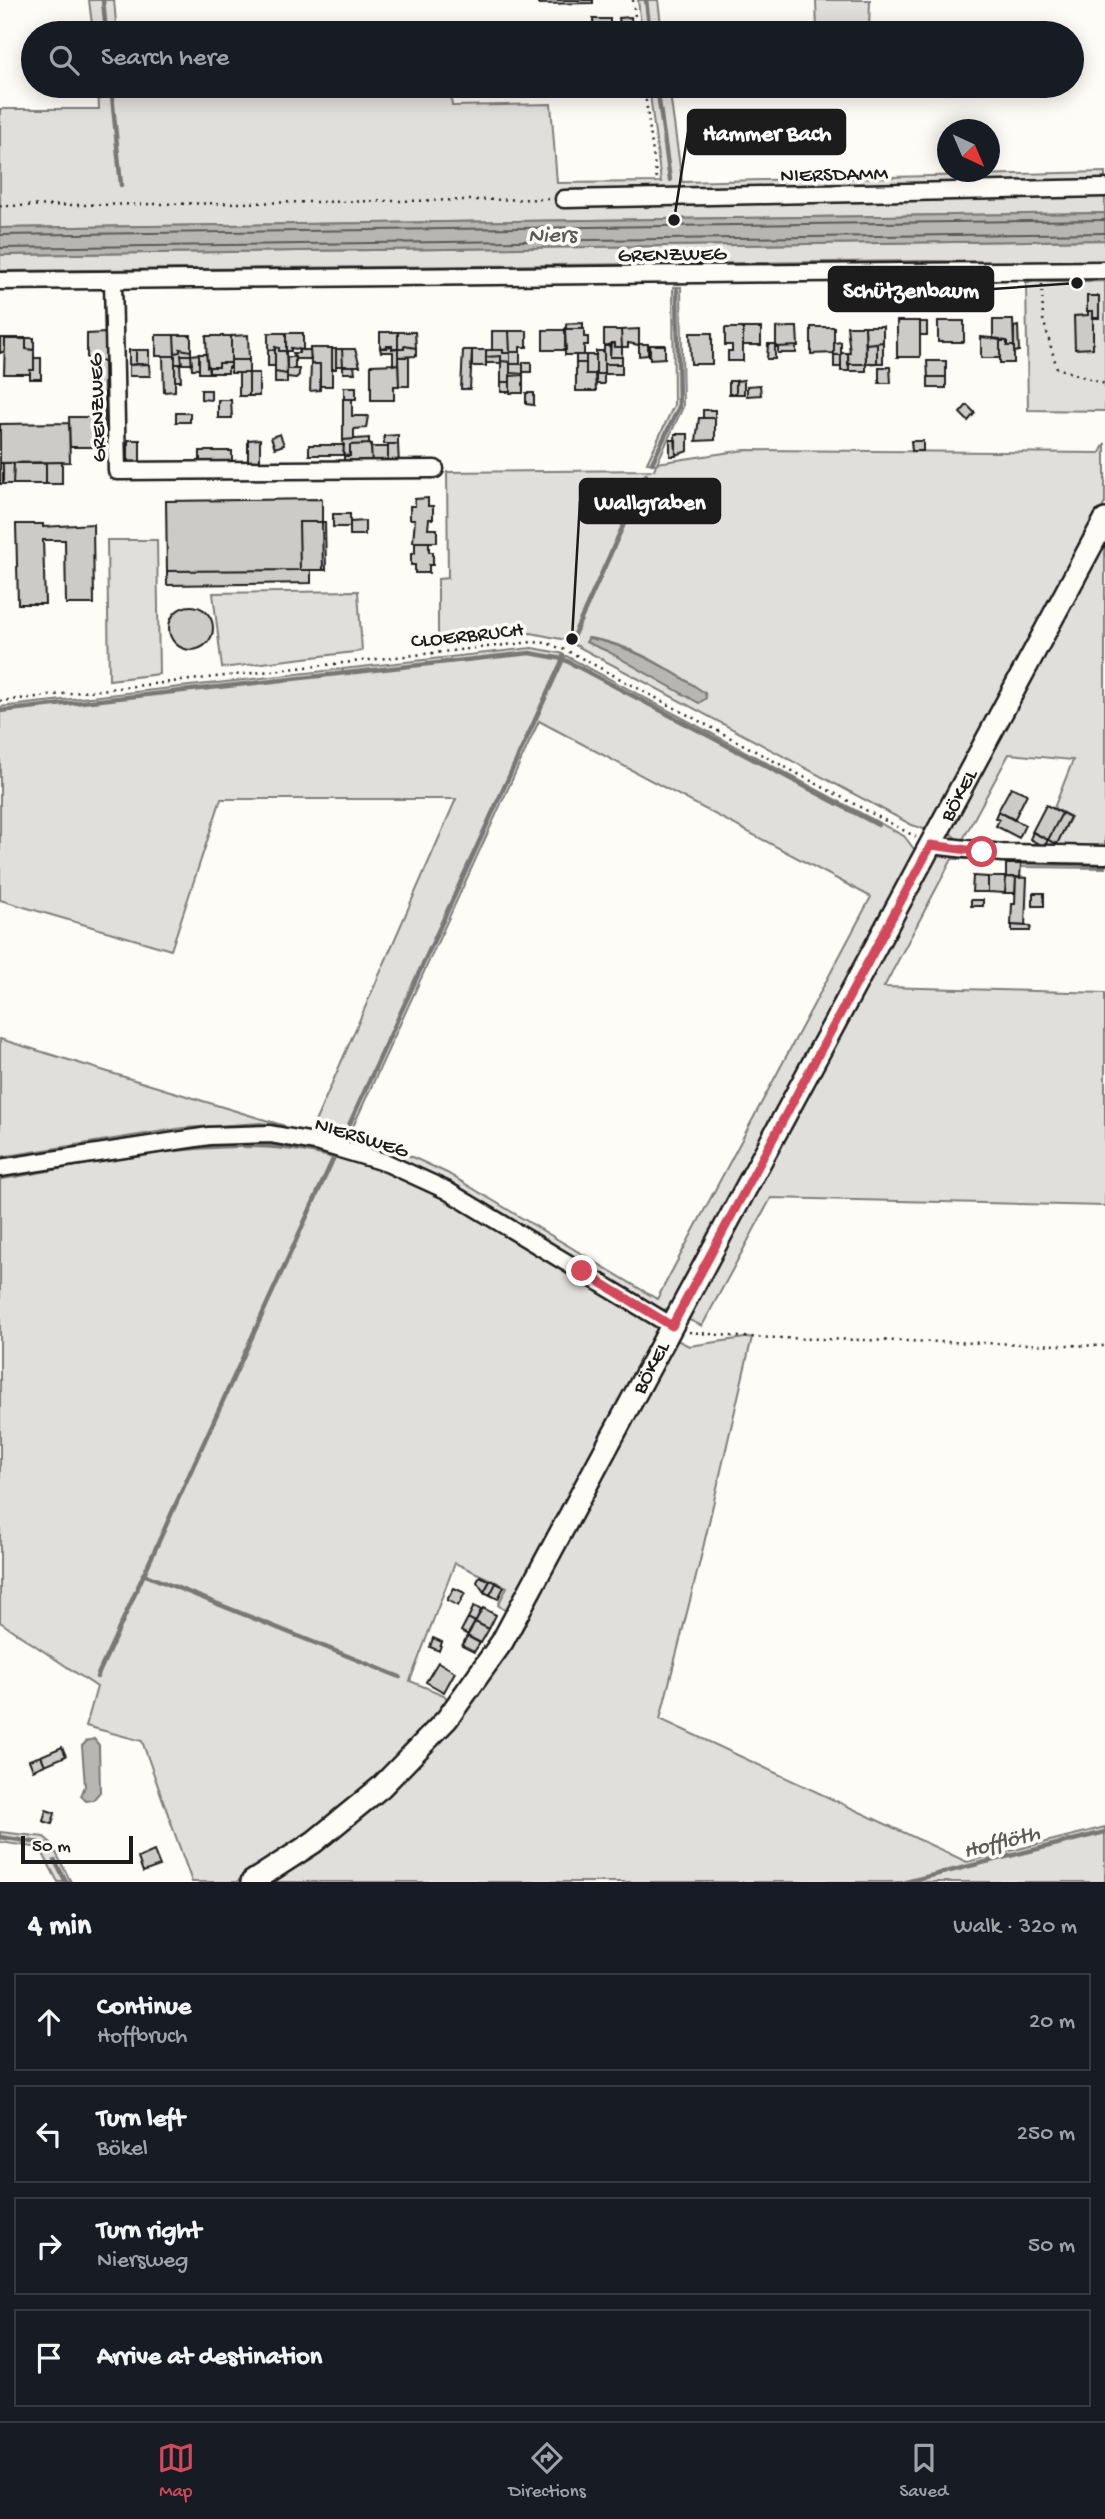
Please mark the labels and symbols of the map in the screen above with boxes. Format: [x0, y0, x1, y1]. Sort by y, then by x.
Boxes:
callout: Hammer Bach [688, 110, 845, 154]
north arrow [937, 119, 1000, 182]
text: Hammer Bach [703, 122, 832, 149]
street label: NIERSDAMM [780, 163, 889, 190]
water label: Niers [528, 223, 579, 250]
street label: GRENZWEG [617, 243, 727, 270]
callout: Schützenbaum [829, 267, 993, 311]
text: Schützenbaum [843, 279, 980, 306]
street label: GRENZWEG [85, 352, 114, 463]
callout: Wallgraben [580, 479, 720, 523]
text: Wallgraben [593, 491, 707, 518]
street label: CLOERBRUCH [410, 619, 526, 656]
street label: BÖKEL [936, 765, 985, 828]
route start [966, 836, 997, 867]
street label: NIERSWEG [311, 1113, 412, 1166]
route end [566, 1255, 597, 1286]
street label: BÖKEL [628, 1337, 678, 1400]
water label: Hofflöth [961, 1821, 1044, 1866]
scale bar [21, 1833, 133, 1865]

